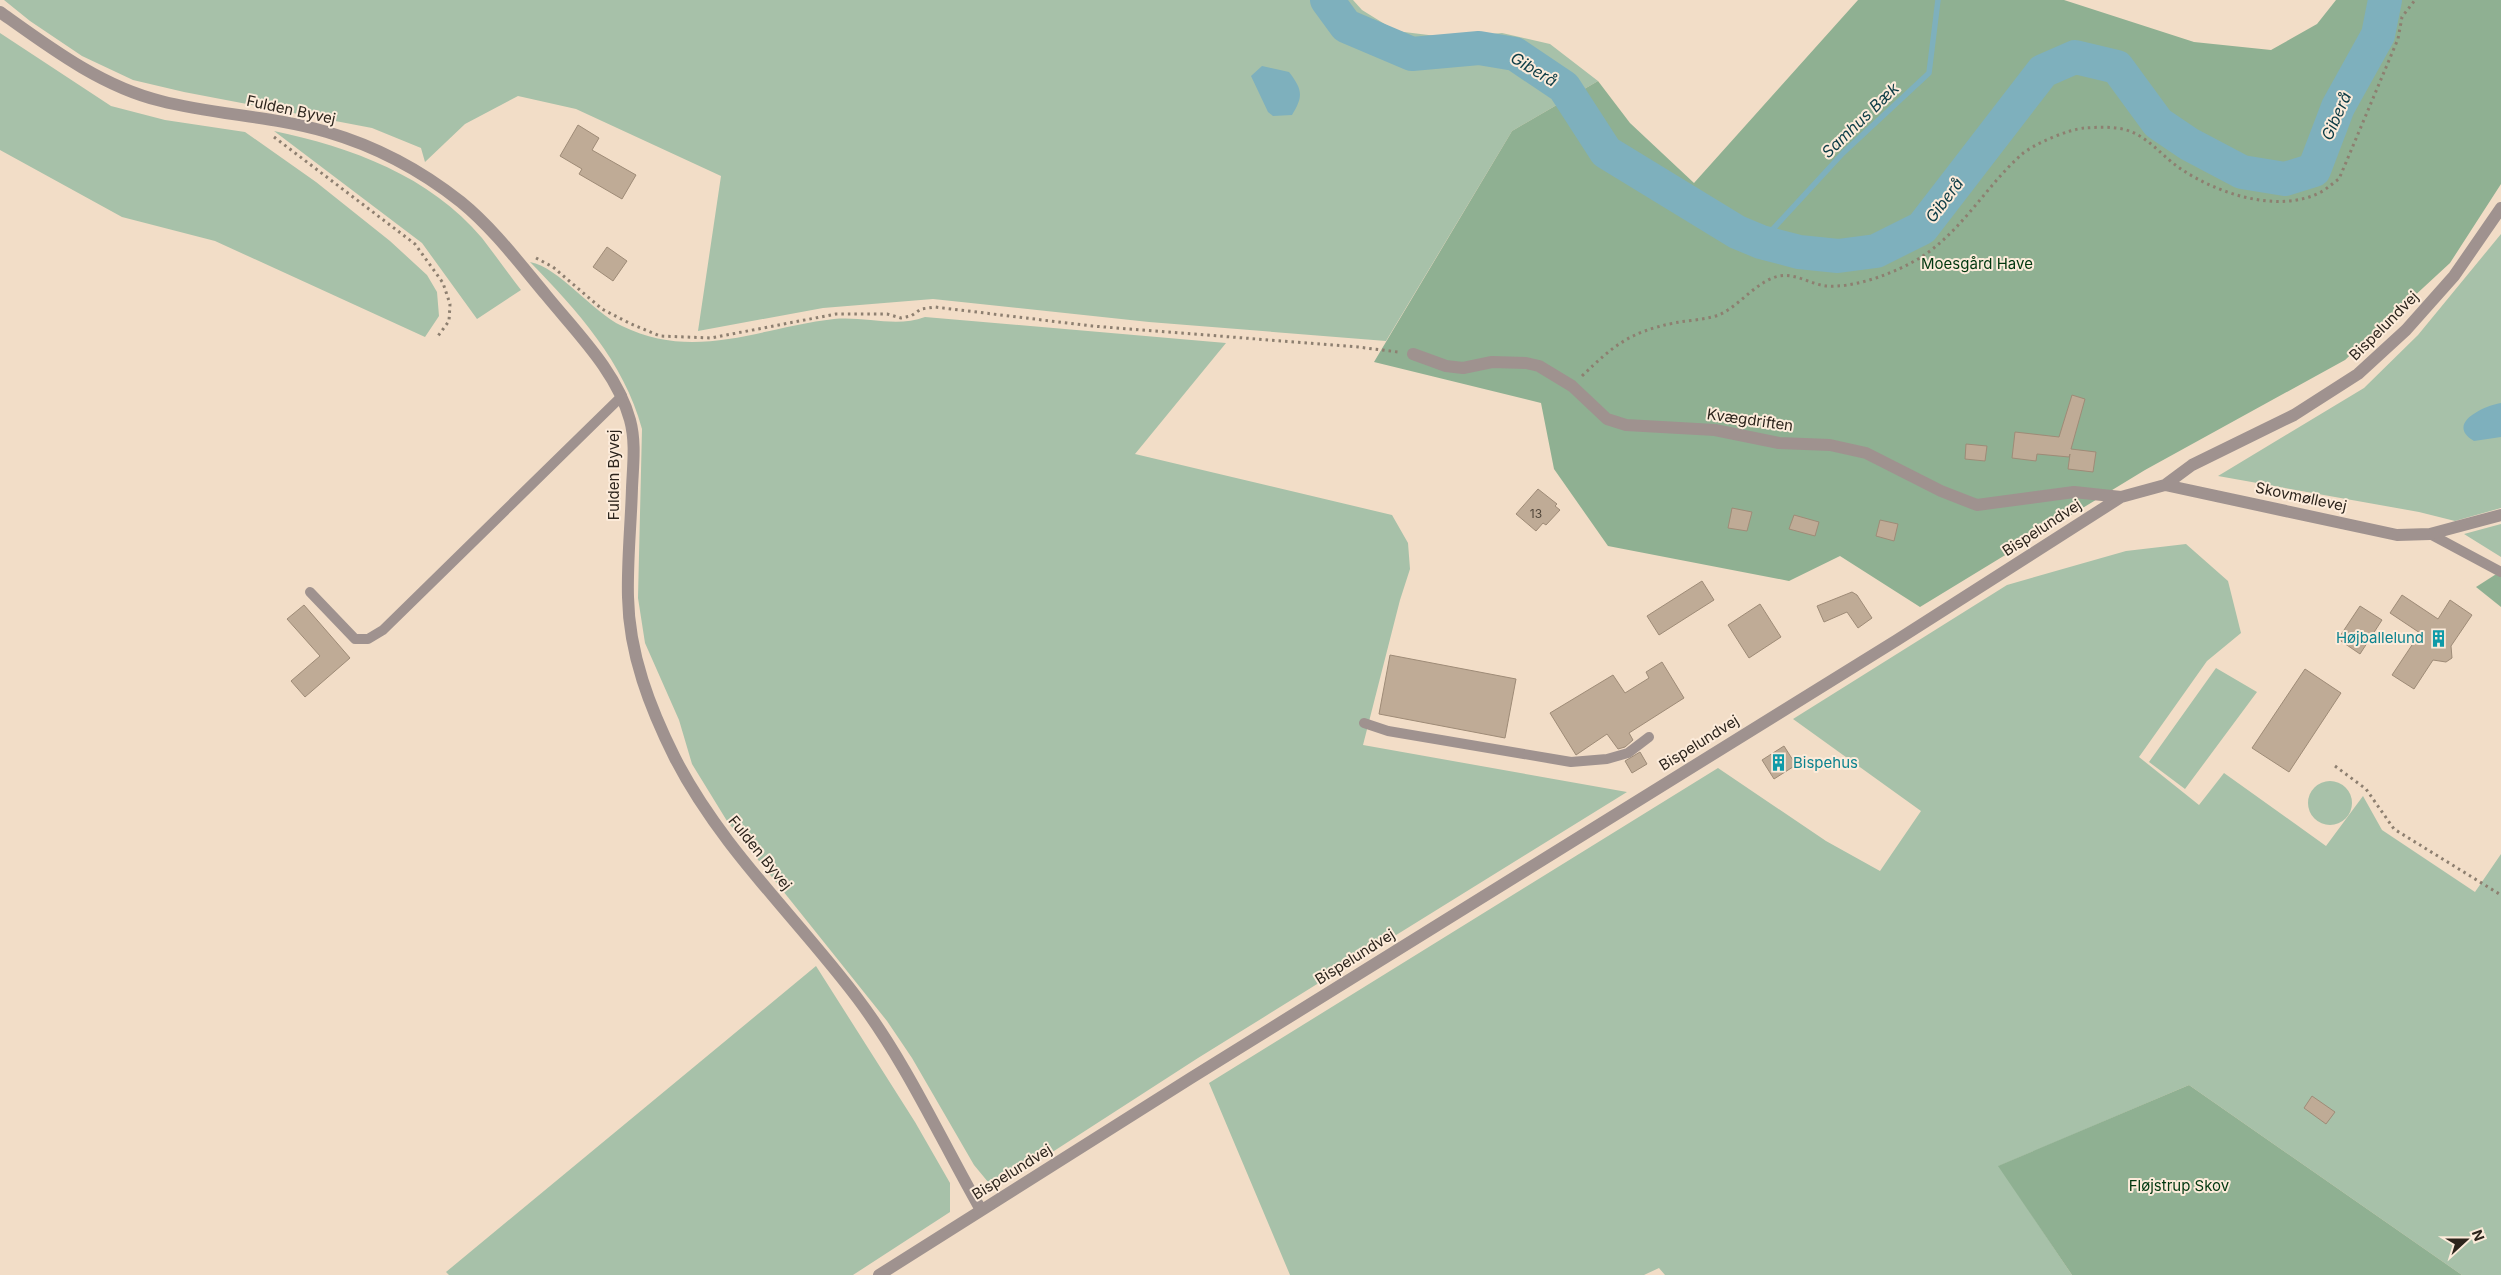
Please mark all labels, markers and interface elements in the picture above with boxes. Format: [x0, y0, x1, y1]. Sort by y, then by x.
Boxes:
water label: Giberå [1507, 47, 1561, 91]
water label: Samhus Bæk [1817, 78, 1903, 162]
water label: Giberå [2317, 89, 2356, 143]
street label: Fulden Byvej [245, 91, 337, 128]
water label: Giberå [1921, 174, 1967, 226]
park label: Moesgård Have [1921, 254, 2033, 273]
street label: Bispelundvej [2345, 287, 2422, 364]
street label: Kvægdriften [1706, 404, 1794, 435]
street label: Fulden Byvej [604, 430, 623, 520]
street label: Skovmøllevej [2254, 478, 2349, 515]
street label: Bispelundvej [1999, 495, 2085, 560]
house number: 13 [1530, 506, 1542, 521]
place label: Højballelund [2336, 628, 2424, 647]
building icon: Højballelund [2428, 628, 2448, 648]
street label: Bispelundvej [1655, 711, 1742, 775]
building icon: Bispehus [1769, 753, 1789, 773]
place label: Bispehus [1793, 753, 1858, 772]
street label: Fulden Byvej [724, 811, 796, 894]
street label: Bispelundvej [1311, 925, 1398, 989]
street label: Bispelundvej [968, 1140, 1055, 1204]
park label: Fløjstrup Skov [2129, 1176, 2230, 1195]
north arrow [2441, 1215, 2491, 1265]
text: N [2469, 1227, 2488, 1243]

